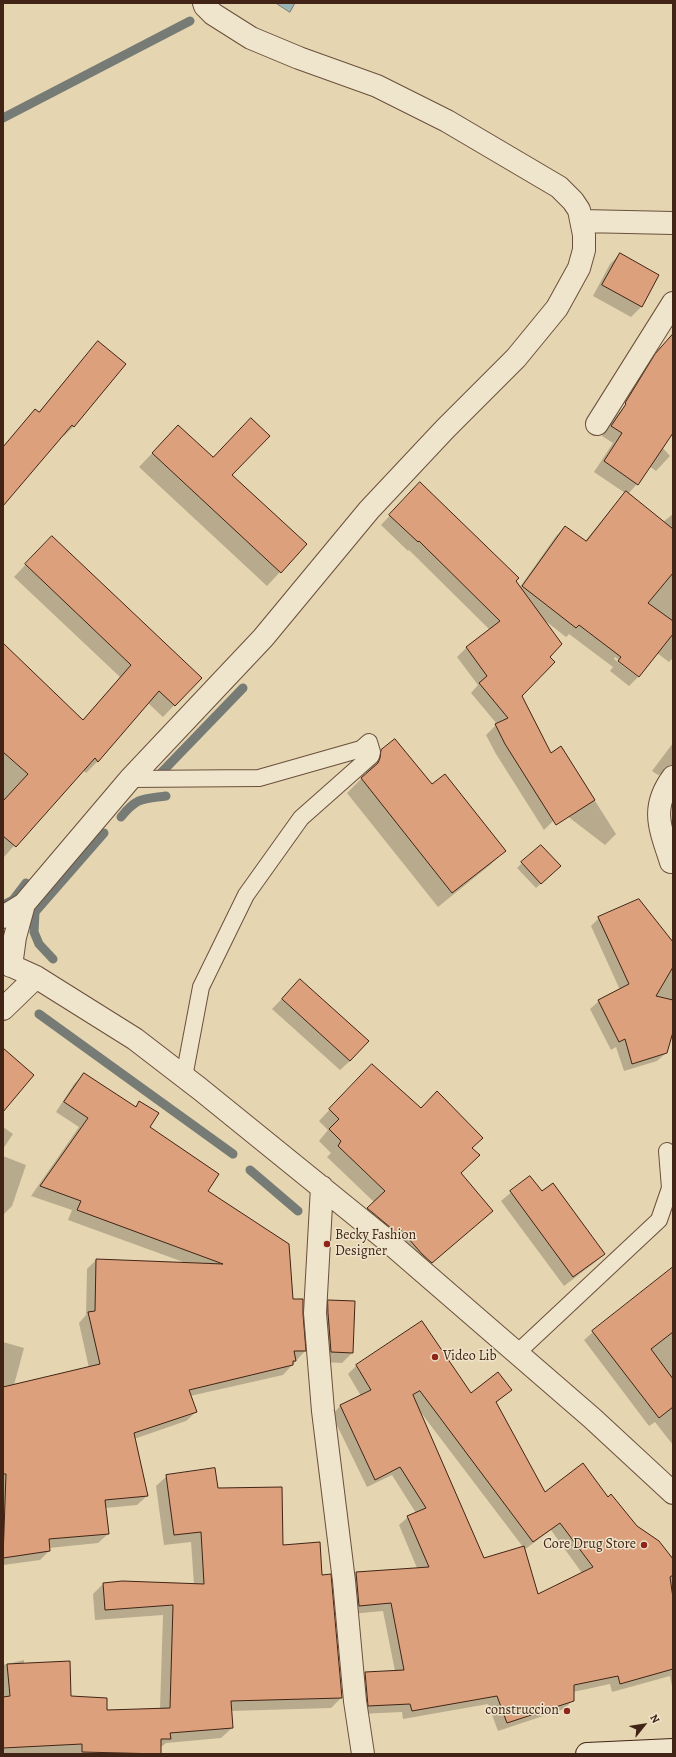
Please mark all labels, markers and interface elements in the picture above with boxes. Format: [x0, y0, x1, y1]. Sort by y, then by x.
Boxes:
place label: Becky Fashion Designer [335, 1228, 416, 1260]
marker: Becky Fashion Designer [322, 1239, 332, 1249]
place label: Video Lib [443, 1349, 497, 1365]
marker: Video Lib [430, 1352, 440, 1362]
place label: Core Drug Store [543, 1537, 636, 1553]
marker: Core Drug Store [639, 1540, 649, 1550]
place label: construccion [485, 1703, 559, 1719]
north arrow [624, 1705, 664, 1745]
marker: construccion [562, 1706, 572, 1716]
text: N [646, 1712, 663, 1726]

